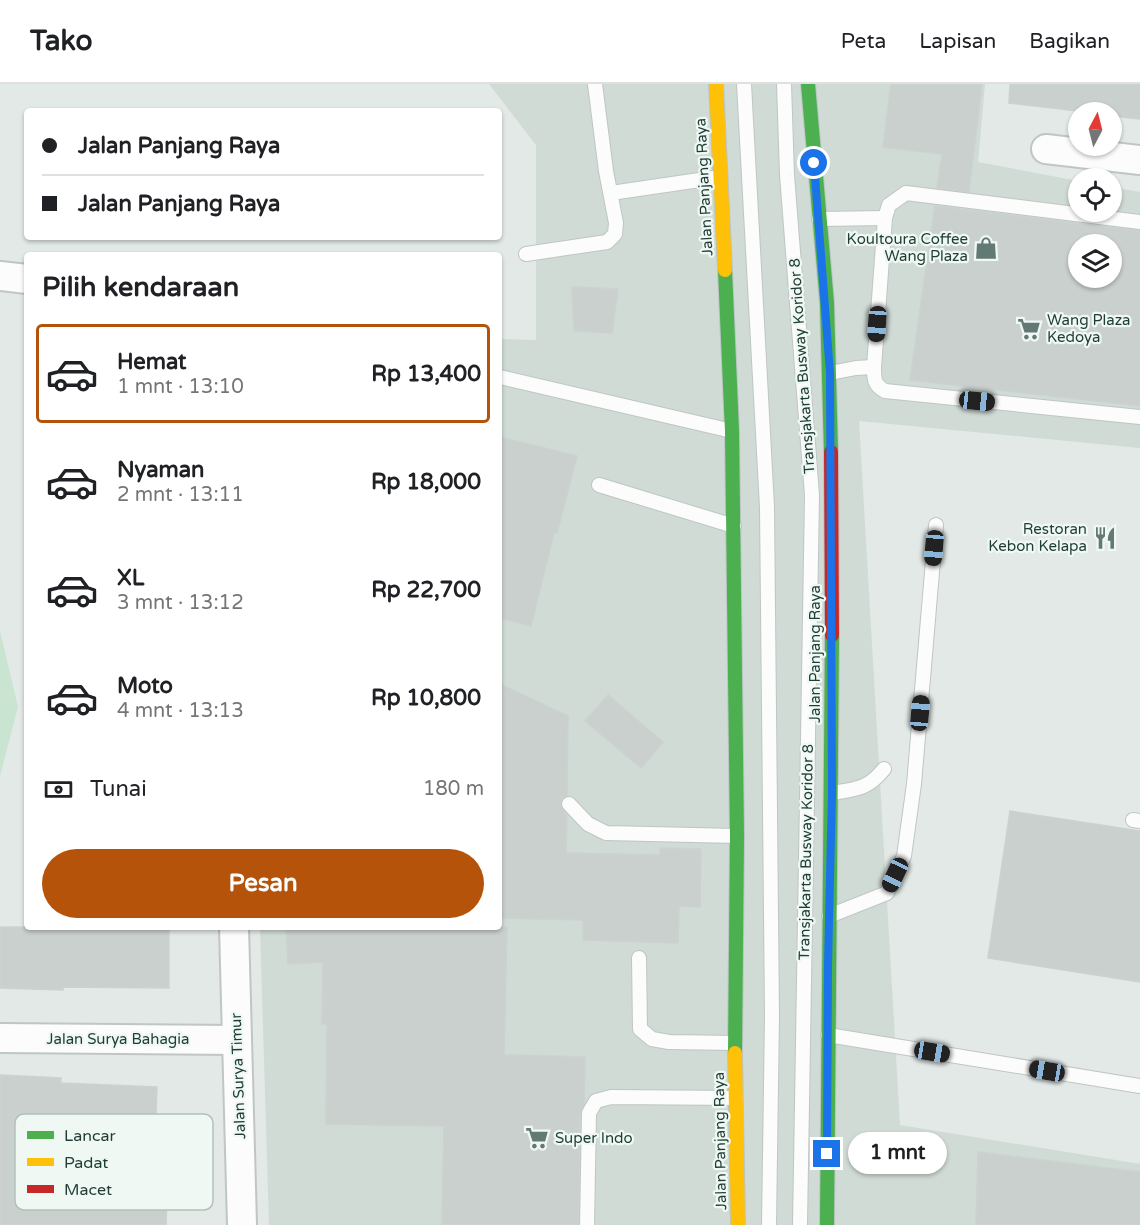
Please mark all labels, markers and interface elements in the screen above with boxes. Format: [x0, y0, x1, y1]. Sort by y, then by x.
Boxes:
text: Tako [30, 24, 93, 58]
text: Peta [841, 29, 886, 54]
text: Lapisan [919, 29, 996, 54]
text: Bagikan [1029, 29, 1110, 54]
north arrow [1068, 102, 1122, 156]
map controls [1068, 102, 1122, 288]
street label: Jalan Panjang Raya [691, 118, 717, 256]
text: Jalan Panjang Raya [78, 133, 280, 159]
route start [800, 149, 827, 176]
button: locate [1068, 168, 1122, 222]
text: Jalan Panjang Raya [78, 191, 280, 217]
place label: Koultoura Coffee Wang Plaza [847, 230, 968, 265]
button: layers [1068, 234, 1122, 288]
shop icon: Koultoura Coffee Wang Plaza [973, 235, 999, 261]
street label: Transjakarta Busway Koridor 8 [785, 258, 819, 474]
text: Pilih kendaraan [42, 271, 239, 304]
car [867, 305, 887, 343]
place label: Wang Plaza Kedoya [1047, 311, 1131, 346]
supermarket icon: Wang Plaza Kedoya [1016, 316, 1042, 342]
icon: car [45, 347, 99, 401]
text: Hemat [117, 349, 186, 375]
text: Rp 13,400 [371, 361, 481, 387]
text: 1 mnt · 13:10 [117, 375, 244, 399]
car [958, 390, 996, 412]
icon: car [45, 455, 99, 509]
text: Nyaman [117, 457, 204, 483]
text: Rp 18,000 [371, 469, 481, 495]
text: 2 mnt · 13:11 [117, 483, 244, 507]
place label: Restoran Kebon Kelapa [988, 520, 1087, 555]
restaurant icon: Restoran Kebon Kelapa [1092, 525, 1118, 551]
car [923, 529, 945, 567]
icon: car [45, 563, 99, 617]
text: XL [117, 565, 144, 591]
text: Rp 22,700 [371, 577, 481, 603]
street label: Jalan Panjang Raya [806, 585, 824, 723]
text: 3 mnt · 13:12 [117, 591, 244, 615]
icon: car [45, 671, 99, 725]
text: Moto [117, 673, 173, 699]
text: Rp 10,800 [371, 685, 481, 711]
car [909, 694, 931, 732]
text: 4 mnt · 13:13 [117, 699, 244, 723]
street label: Transjakarta Busway Koridor 8 [795, 744, 817, 960]
icon: cash [42, 773, 75, 806]
text: Tunai [90, 776, 147, 802]
text: 180 m [423, 777, 484, 801]
button: Pesan [42, 849, 484, 918]
car [879, 855, 911, 895]
street label: Jalan Surya Timur [227, 1012, 249, 1139]
street label: Jalan Surya Bahagia [47, 1030, 189, 1048]
car [913, 1040, 951, 1064]
car [1028, 1059, 1066, 1083]
street label: Jalan Panjang Raya [710, 1072, 730, 1210]
legend [15, 1114, 213, 1210]
supermarket icon: Super Indo [524, 1125, 550, 1151]
text: Lancar [64, 1126, 116, 1146]
place label: Super Indo [555, 1129, 633, 1147]
callout: 1 mnt [848, 1133, 947, 1175]
route end [813, 1140, 840, 1167]
text: 1 mnt [870, 1141, 925, 1165]
text: Padat [64, 1153, 108, 1173]
text: Macet [64, 1180, 112, 1200]

